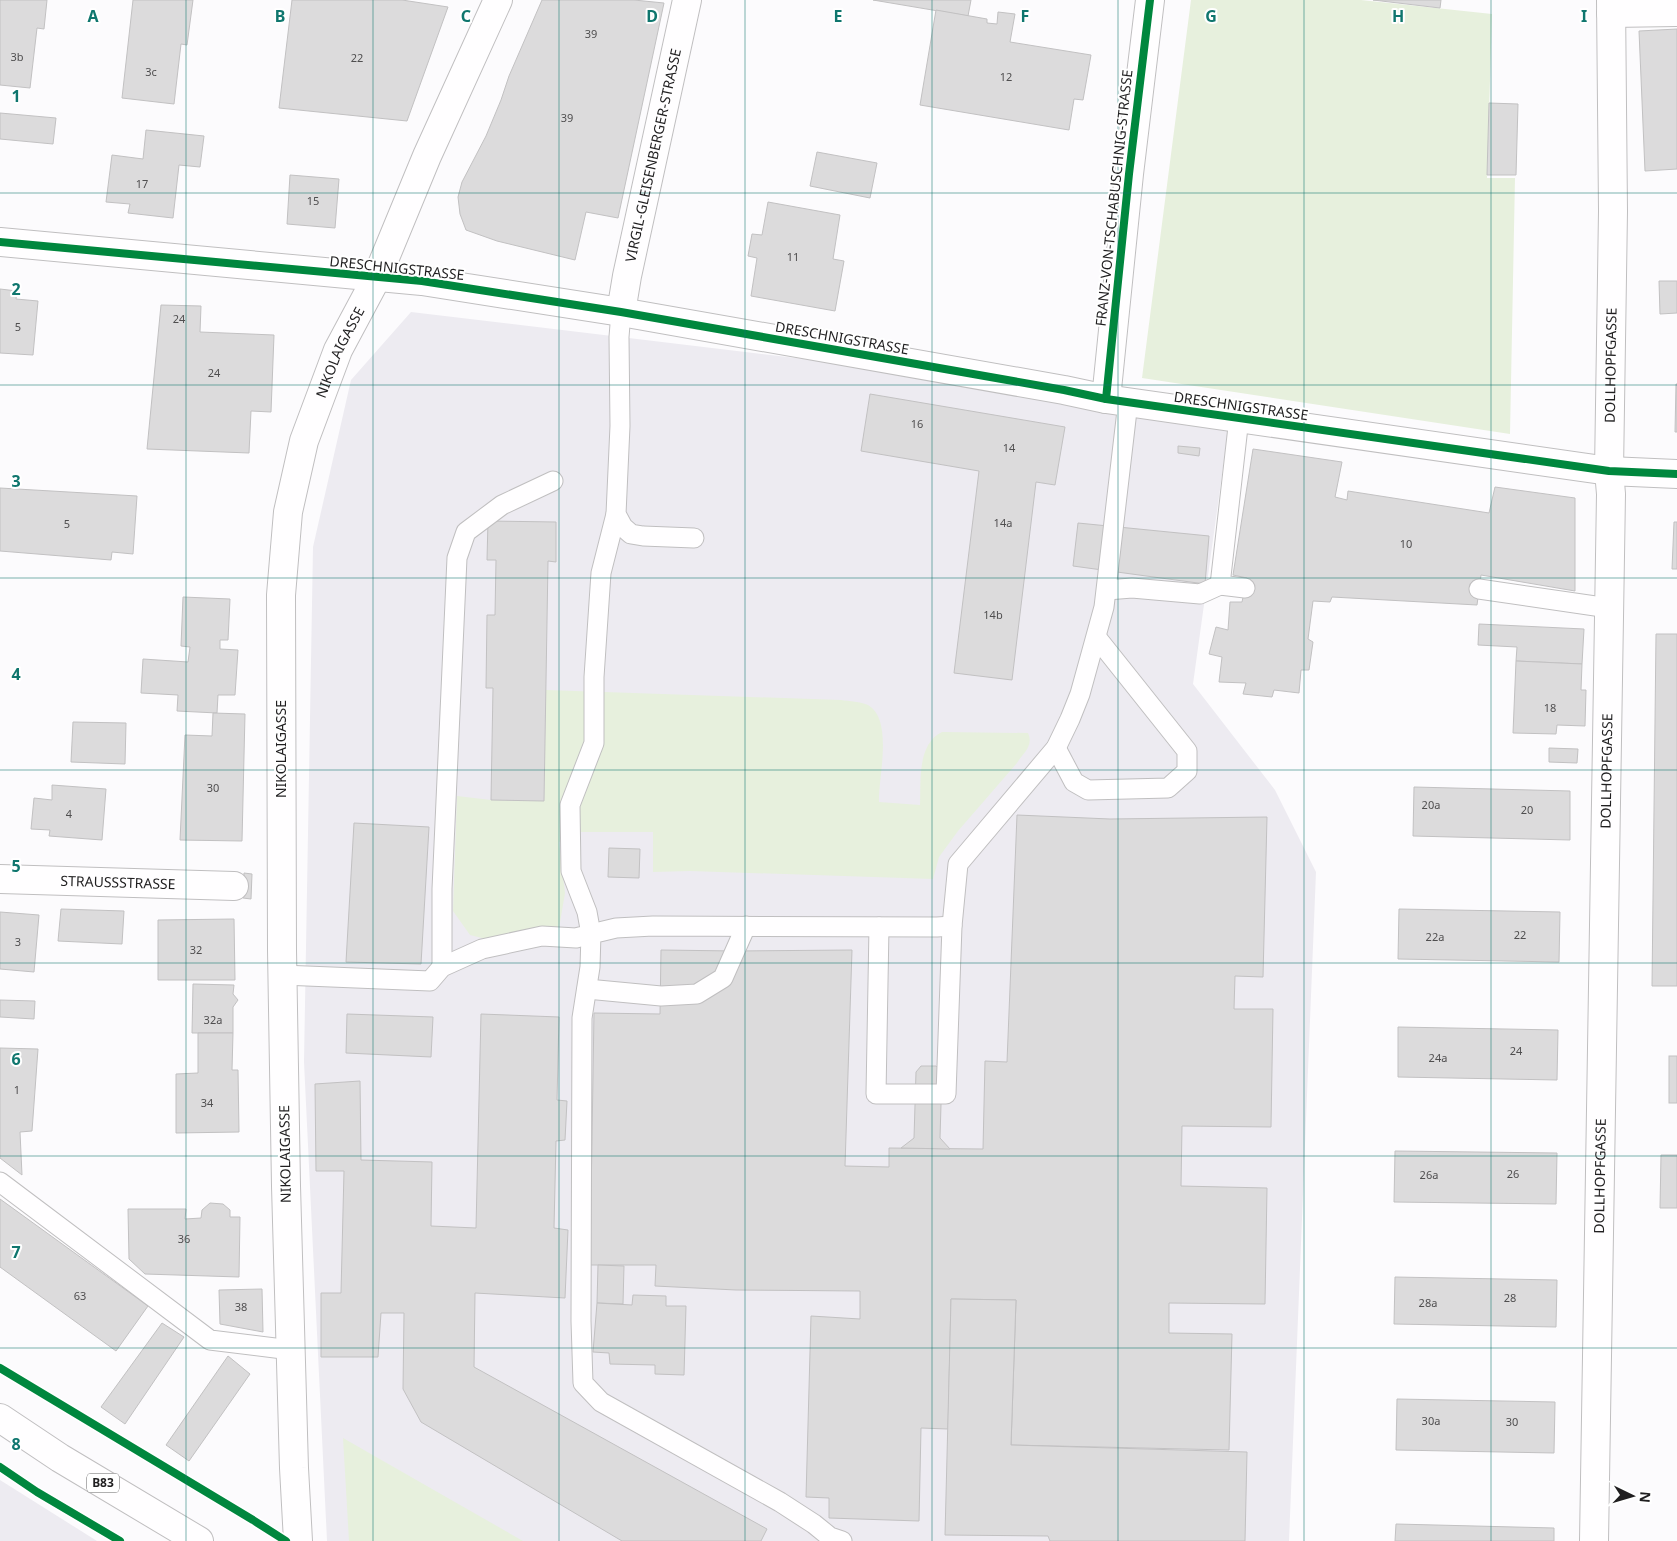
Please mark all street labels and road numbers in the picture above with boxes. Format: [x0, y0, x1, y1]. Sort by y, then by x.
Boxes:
street label: VIRGIL-GLEISENBERGER-STRASSE [620, 47, 685, 264]
street label: FRANZ-VON-TSCHABUSCHNIG-STRASSE [1091, 69, 1136, 327]
street label: DRESCHNIGSTRASSE [329, 251, 465, 284]
street label: NIKOLAIGASSE [311, 303, 368, 400]
street label: DOLLHOPFGASSE [1600, 307, 1621, 423]
street label: DRESCHNIGSTRASSE [774, 316, 910, 359]
street label: DRESCHNIGSTRASSE [1173, 387, 1309, 424]
street label: NIKOLAIGASSE [271, 700, 290, 798]
street label: DOLLHOPFGASSE [1596, 713, 1616, 829]
street label: STRAUSSSTRASSE [60, 871, 176, 893]
street label: NIKOLAIGASSE [274, 1105, 295, 1203]
street label: DOLLHOPFGASSE [1589, 1118, 1610, 1234]
road number: B83 [87, 1474, 119, 1492]

